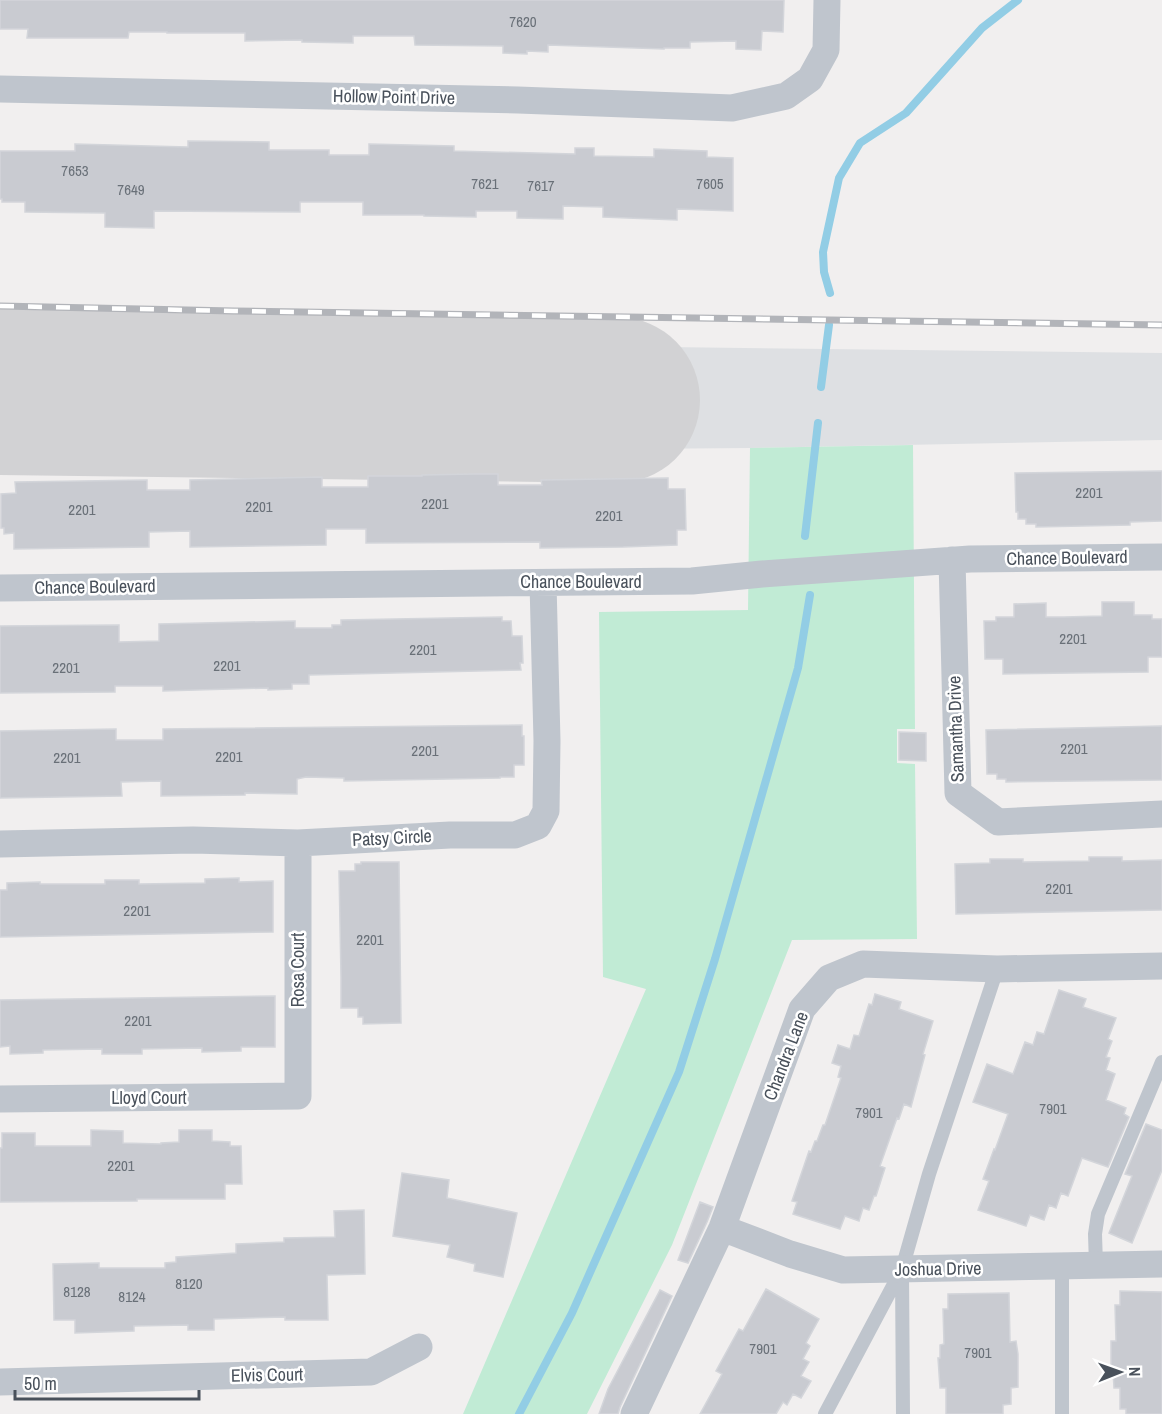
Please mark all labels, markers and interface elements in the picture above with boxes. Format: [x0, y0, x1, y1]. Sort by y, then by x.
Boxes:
house number: 7620 [509, 11, 537, 32]
street label: Hollow Point Drive [333, 83, 455, 110]
house number: 7653 [61, 160, 89, 181]
house number: 7621 [471, 173, 499, 194]
house number: 7605 [696, 173, 724, 194]
house number: 7617 [527, 175, 555, 196]
house number: 7649 [117, 179, 145, 200]
house number: 2201 [1075, 482, 1103, 503]
house number: 2201 [421, 493, 449, 514]
house number: 2201 [245, 496, 273, 517]
house number: 2201 [68, 499, 96, 520]
house number: 2201 [595, 505, 623, 526]
street label: Chance Boulevard [1006, 544, 1128, 571]
street label: Chance Boulevard [520, 569, 642, 594]
street label: Chance Boulevard [34, 573, 156, 600]
house number: 2201 [1059, 628, 1087, 649]
house number: 2201 [409, 639, 437, 660]
house number: 2201 [213, 655, 241, 676]
house number: 2201 [52, 657, 80, 678]
street label: Samantha Drive [941, 675, 970, 783]
house number: 2201 [1060, 738, 1088, 759]
house number: 2201 [411, 740, 439, 761]
house number: 2201 [215, 746, 243, 767]
house number: 2201 [53, 747, 81, 768]
street label: Patsy Circle [352, 823, 432, 852]
house number: 2201 [1045, 878, 1073, 899]
house number: 2201 [123, 900, 151, 921]
house number: 2201 [356, 929, 384, 950]
street label: Rosa Court [285, 933, 310, 1007]
street label: Chandra Lane [757, 1008, 814, 1104]
house number: 2201 [124, 1010, 152, 1031]
street label: Lloyd Court [111, 1085, 187, 1110]
house number: 7901 [1039, 1098, 1067, 1119]
house number: 7901 [855, 1102, 883, 1123]
house number: 2201 [107, 1155, 135, 1176]
street label: Joshua Drive [894, 1255, 982, 1282]
house number: 8120 [175, 1273, 203, 1294]
house number: 8128 [63, 1281, 91, 1302]
house number: 8124 [118, 1286, 146, 1307]
house number: 7901 [749, 1338, 777, 1359]
house number: 7901 [964, 1342, 992, 1363]
north arrow [1090, 1342, 1150, 1402]
street label: Elvis Court [231, 1361, 303, 1388]
scale bar [15, 1363, 200, 1401]
text: N [1124, 1367, 1146, 1377]
text: 50 m [24, 1371, 57, 1396]

